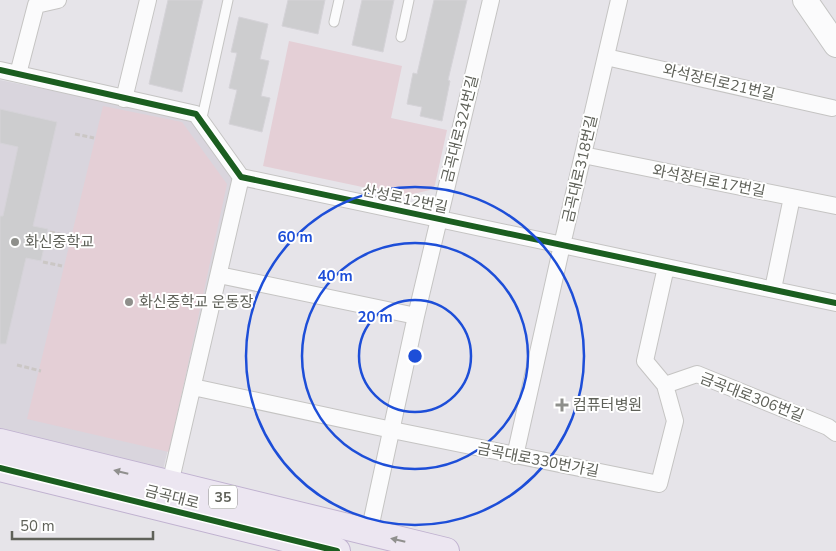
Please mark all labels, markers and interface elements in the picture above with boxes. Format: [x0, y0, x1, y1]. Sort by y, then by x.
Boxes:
street label: 와석장터로21번길 [661, 59, 777, 105]
street label: 금곡대로324번길 [437, 73, 483, 185]
street label: 금곡대로318번길 [558, 113, 602, 225]
street label: 와석장터로17번길 [651, 160, 767, 202]
street label: 산성로12번길 [360, 180, 450, 218]
text: 60 m [277, 227, 313, 247]
place label: 화신중학교 [25, 232, 94, 252]
marker: 화신중학교 [9, 236, 21, 248]
text: 40 m [317, 266, 353, 286]
place label: 화신중학교 운동장 [139, 292, 253, 312]
marker: 화신중학교 운동장 [123, 296, 135, 308]
text: 20 m [357, 307, 393, 327]
centre of rings [406, 347, 424, 365]
street label: 금곡대로306번길 [697, 368, 807, 426]
place label: 컴퓨터병원 [573, 395, 642, 415]
marker: 컴퓨터병원 [555, 398, 569, 412]
street label: 금곡대로330번가길 [475, 438, 601, 482]
one-way arrow [114, 468, 129, 476]
street label: 금곡대로 [143, 481, 201, 513]
road number: 35 [209, 486, 237, 508]
scale bar [12, 508, 154, 540]
text: 50 m [20, 516, 55, 536]
one-way arrow [391, 536, 406, 544]

